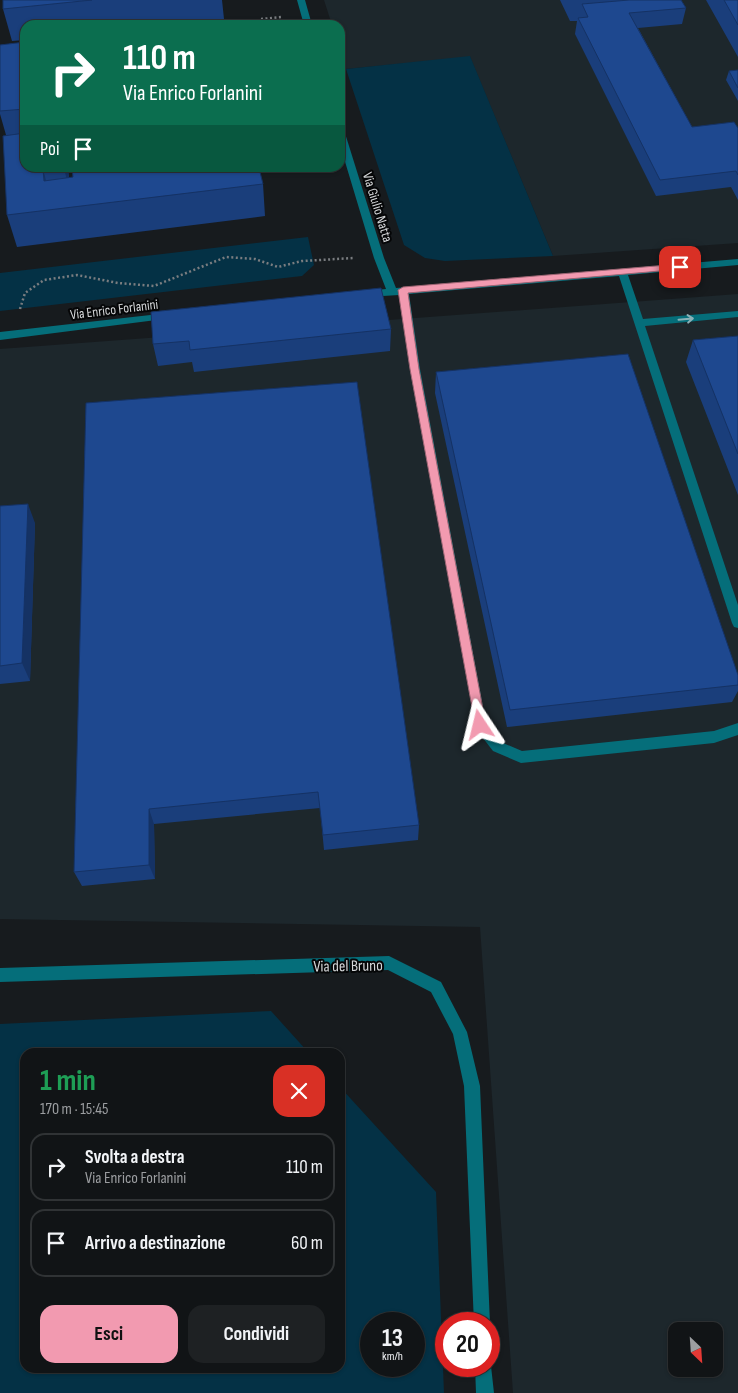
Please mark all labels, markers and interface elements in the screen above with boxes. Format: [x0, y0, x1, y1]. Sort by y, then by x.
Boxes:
text: 110 m [123, 37, 196, 80]
icon: right [40, 40, 105, 105]
text: Via Enrico Forlanini [123, 80, 262, 107]
icon: arrive [69, 135, 97, 163]
text: Poi [40, 138, 59, 161]
street label: Via Giulio Natta [359, 170, 396, 244]
pin [659, 246, 701, 288]
icon: arrive [666, 253, 694, 281]
street label: Via Enrico Forlanini [69, 296, 159, 323]
one-way arrow [678, 314, 694, 324]
position arrow [453, 698, 505, 750]
street label: Via del Bruno [313, 956, 383, 977]
text: 1 min [40, 1063, 96, 1099]
button: close [273, 1065, 325, 1117]
text: 170 m · 15:45 [40, 1100, 108, 1119]
text: Svolta a destra [85, 1146, 185, 1169]
icon: right [42, 1153, 70, 1181]
text: 110 m [286, 1156, 323, 1179]
text: Via Enrico Forlanini [85, 1169, 186, 1188]
icon: arrive [42, 1229, 70, 1257]
text: Arrivo a destinazione [85, 1232, 226, 1255]
text: 60 m [291, 1232, 323, 1255]
button: Esci [40, 1305, 178, 1363]
button: Condividi [188, 1305, 325, 1363]
speed limit sign: 20 [435, 1312, 500, 1377]
north arrow [668, 1322, 722, 1378]
map controls [668, 1322, 723, 1377]
text: 13 [382, 1323, 403, 1354]
text: km/h [382, 1349, 403, 1364]

